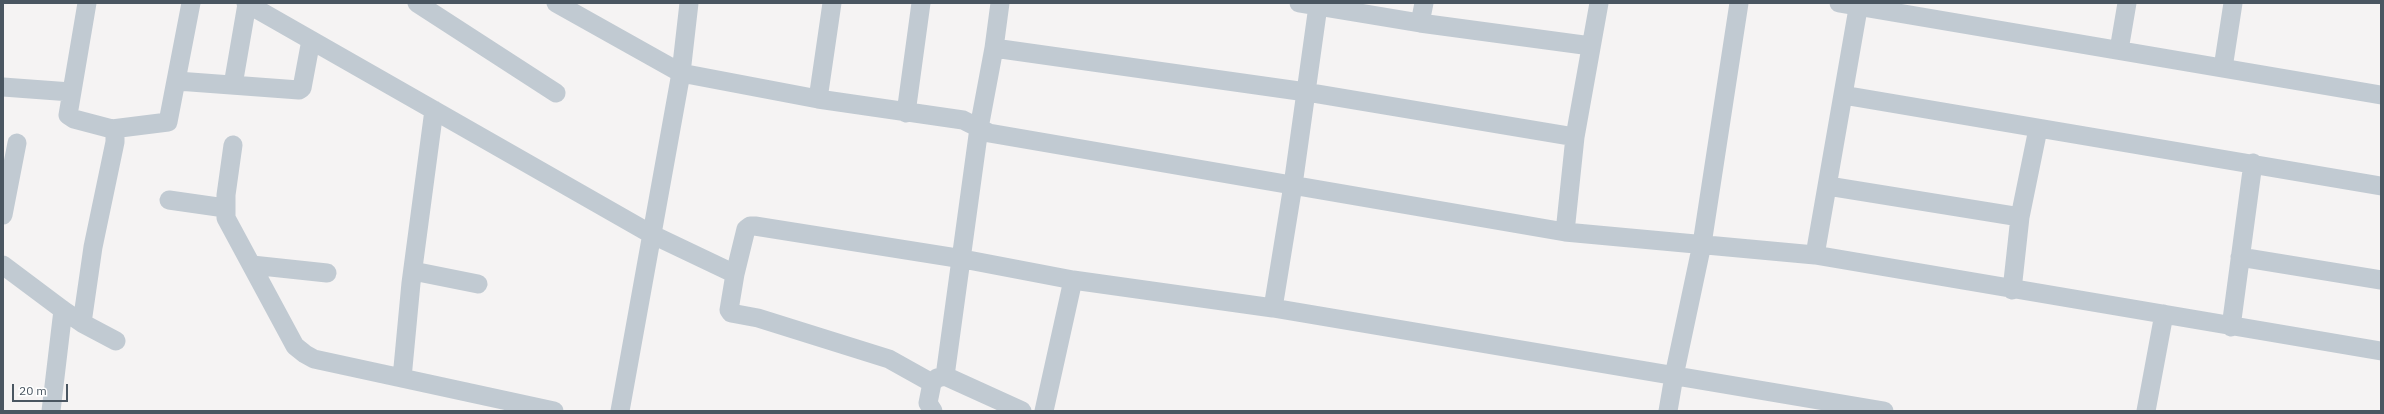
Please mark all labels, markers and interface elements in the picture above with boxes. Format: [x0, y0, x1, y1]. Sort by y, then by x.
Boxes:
scale bar [14, 376, 70, 402]
text: 20 m [19, 383, 47, 398]

